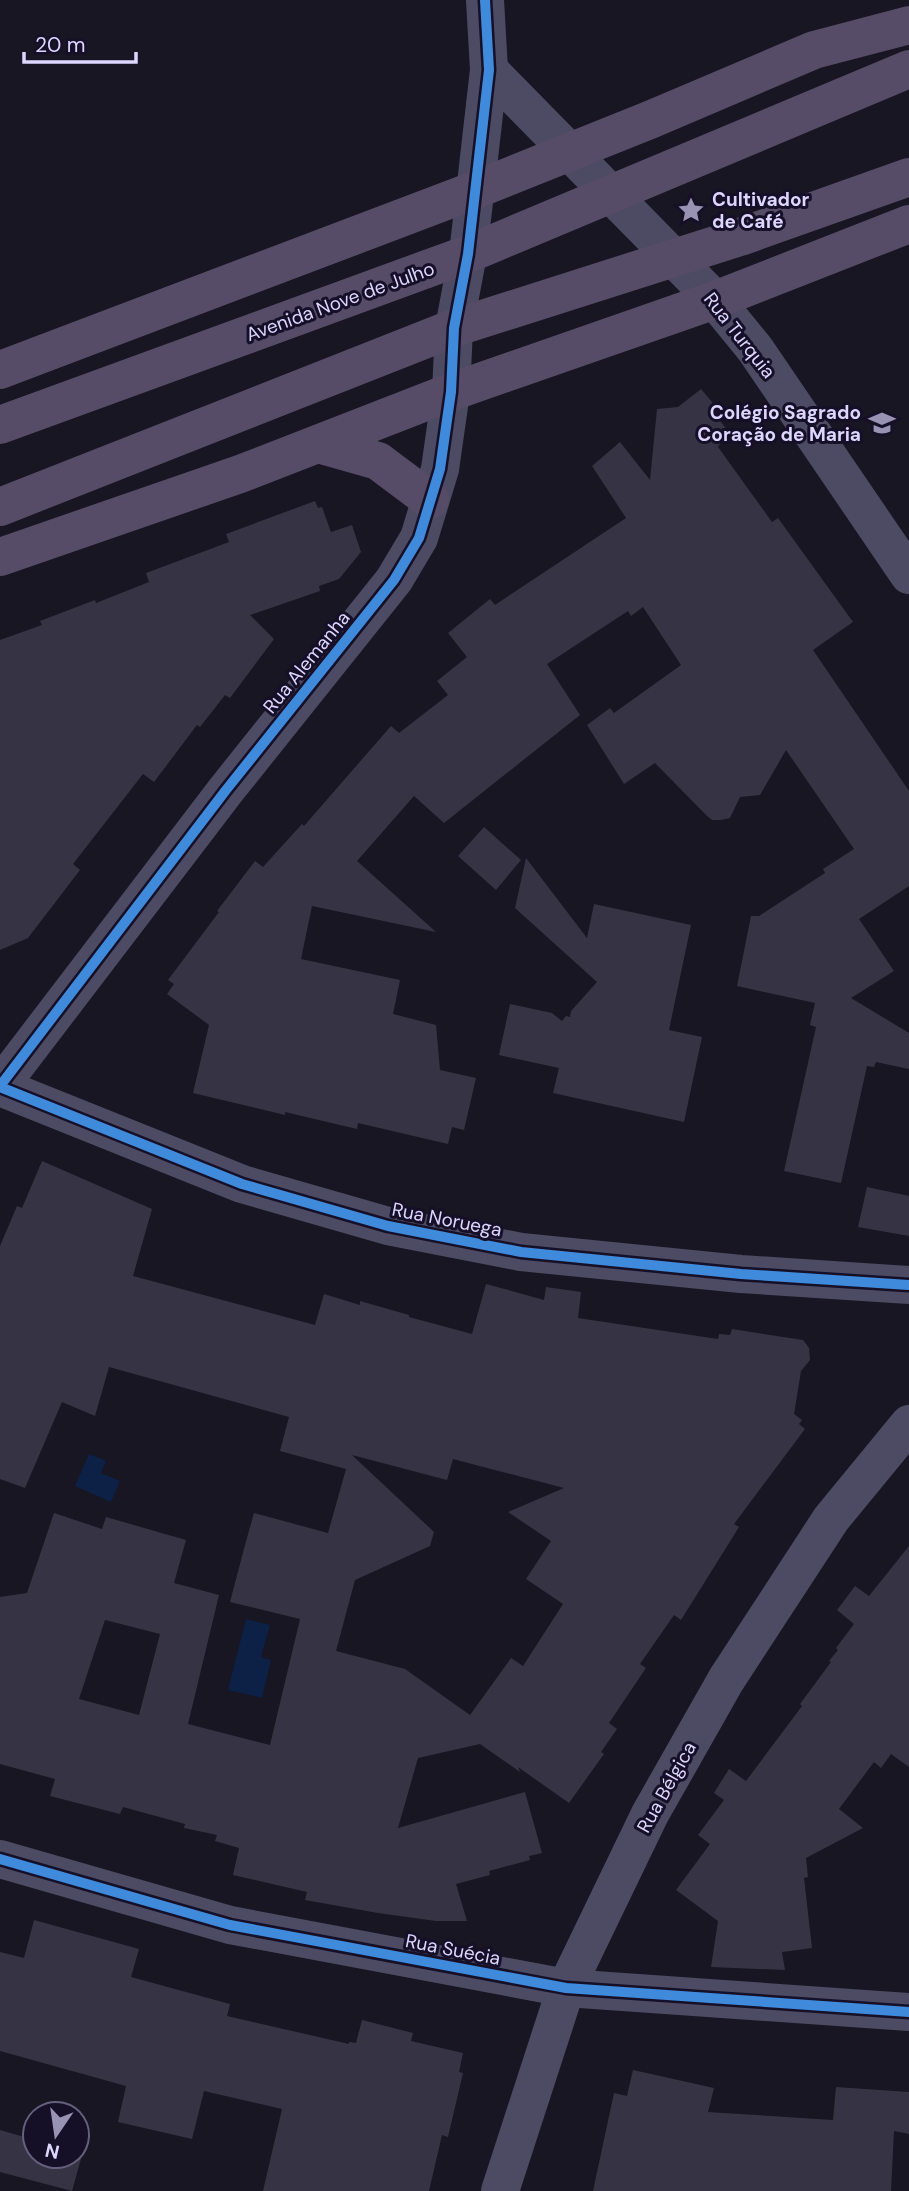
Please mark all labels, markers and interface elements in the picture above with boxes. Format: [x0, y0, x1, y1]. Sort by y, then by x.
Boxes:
scale bar [24, 21, 136, 65]
text: 20 m [35, 31, 86, 59]
place label: Cultivador de Café [712, 187, 810, 234]
place icon: Cultivador de Café [676, 195, 706, 225]
street label: Avenida Nove de Julho [243, 256, 438, 347]
street label: Rua Turquia [698, 287, 781, 383]
place label: Colégio Sagrado Coração de Maria [697, 400, 861, 447]
school or university icon: Colégio Sagrado Coração de Maria [867, 408, 897, 438]
street label: Rua Alemanha [257, 606, 355, 719]
street label: Rua Noruega [390, 1197, 504, 1242]
street label: Rua Bélgica [631, 1737, 702, 1837]
street label: Rua Suécia [403, 1928, 502, 1971]
north arrow [21, 2100, 91, 2170]
text: N [43, 2137, 62, 2165]

